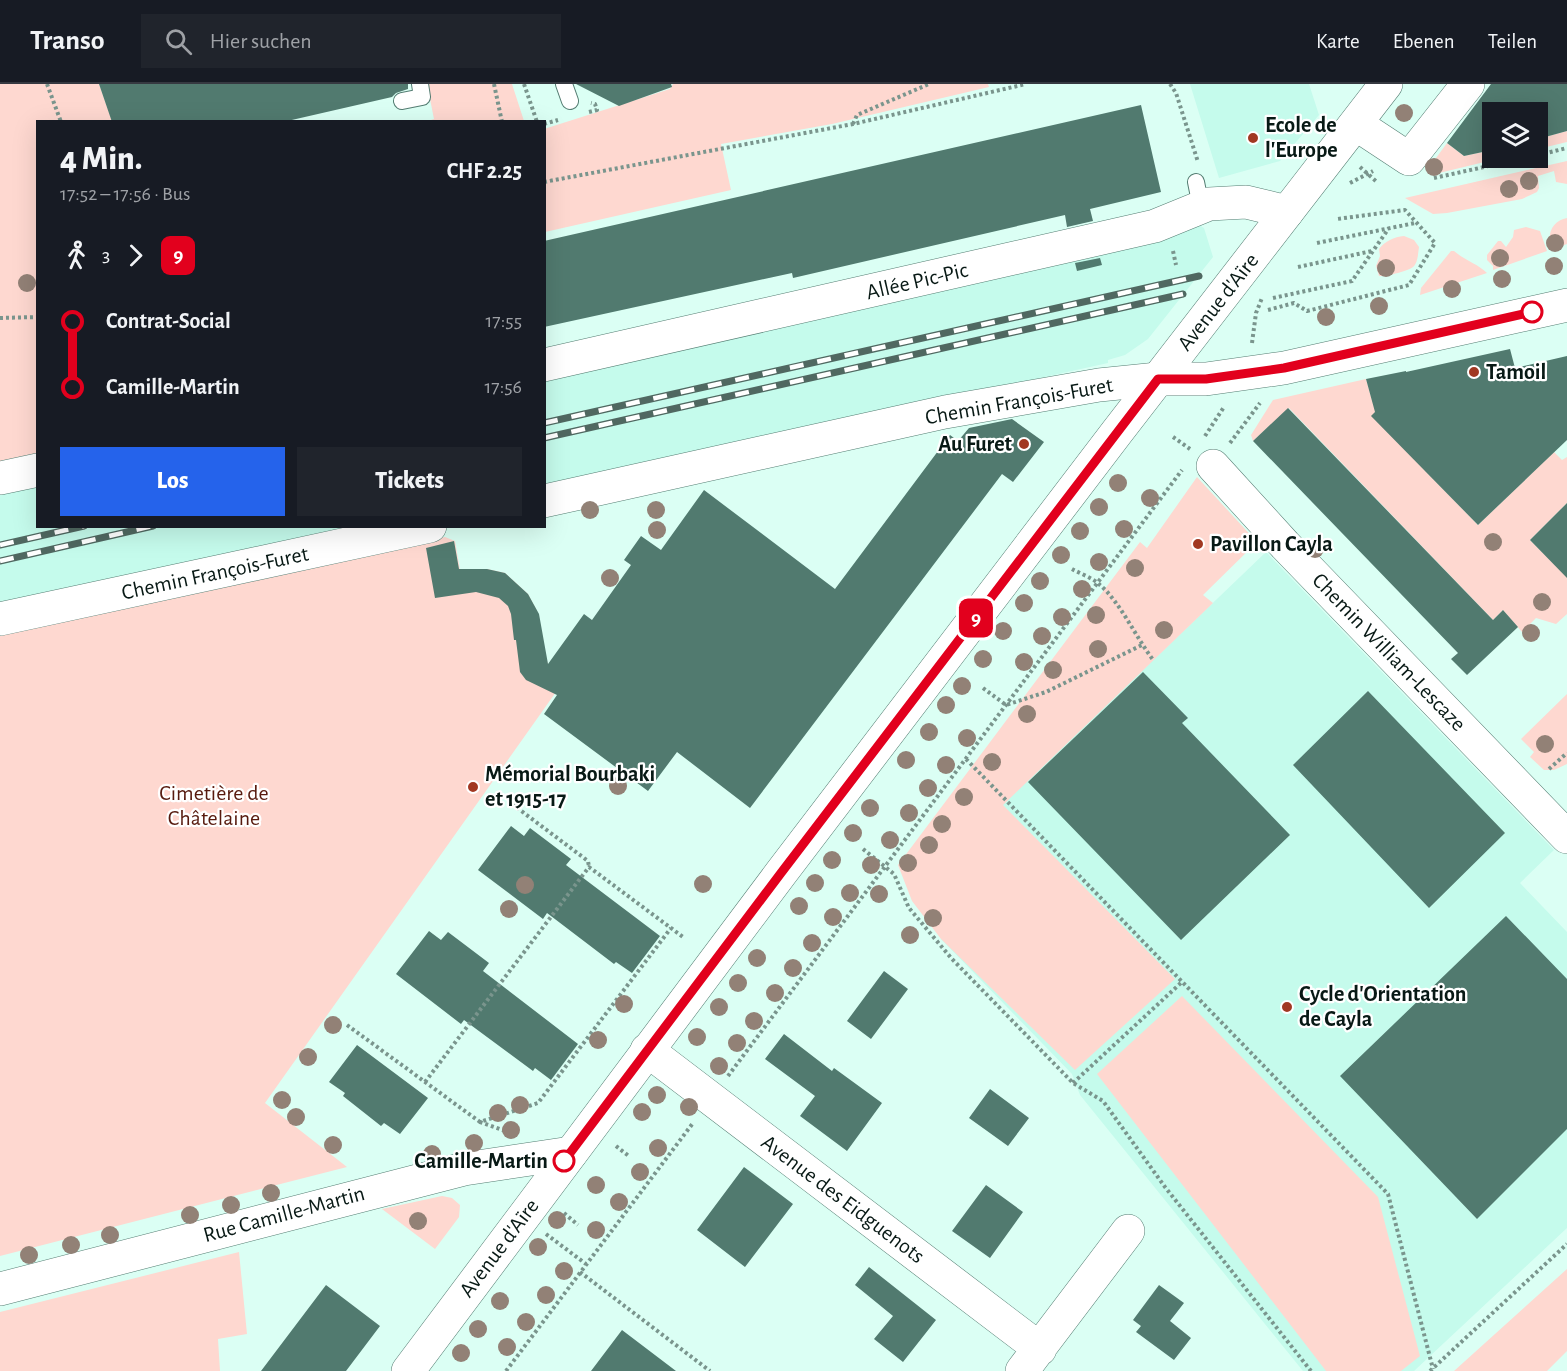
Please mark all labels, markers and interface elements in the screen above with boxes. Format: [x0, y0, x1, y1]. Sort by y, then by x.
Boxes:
search box [141, 14, 561, 68]
icon: search [162, 25, 195, 58]
text: Transo [30, 27, 105, 55]
text: Hier suchen [210, 30, 312, 52]
text: Karte [1316, 31, 1360, 52]
text: Ebenen [1393, 31, 1455, 52]
text: Teilen [1488, 31, 1537, 52]
map controls [1482, 102, 1548, 168]
button: layers [1482, 102, 1548, 168]
place label: Ecole de l'Europe [1265, 114, 1338, 161]
marker: Ecole de l'Europe [1246, 131, 1260, 145]
text: 4 Min. [60, 143, 142, 176]
text: CHF 2.25 [447, 160, 522, 182]
text: 17:52 – 17:56 · Bus [60, 184, 190, 204]
icon: walk [60, 239, 93, 272]
icon: forward [119, 239, 152, 272]
text: 3 [102, 245, 110, 265]
text: 9 [173, 245, 183, 266]
street label: Avenue d'Aïre [1173, 249, 1263, 355]
street label: Allée Pic-Pic [864, 259, 970, 303]
unlabelled marker [1521, 301, 1543, 323]
text: Contrat-Social [106, 310, 231, 332]
text: 17:55 [485, 311, 522, 331]
place label: Tamoil [1486, 361, 1546, 383]
marker: Tamoil [1467, 365, 1481, 379]
street label: Chemin François-Furet [923, 374, 1115, 428]
text: Camille-Martin [106, 376, 240, 398]
text: 17:56 [484, 377, 522, 397]
place label: Au Furet [938, 433, 1013, 455]
marker: Au Furet [1017, 437, 1031, 451]
button: Los [60, 447, 285, 516]
button: Tickets [297, 447, 522, 516]
place label: Pavillon Cayla [1210, 533, 1333, 556]
marker: Pavillon Cayla [1191, 537, 1205, 551]
street label: Chemin François-Furet [120, 542, 310, 604]
street label: Chemin William-Lescaze [1308, 569, 1470, 735]
line badge: 9 [956, 598, 996, 638]
text: 9 [971, 608, 981, 629]
place label: Mémorial Bourbaki et 1915-17 [485, 763, 655, 810]
marker: Mémorial Bourbaki et 1915-17 [466, 780, 480, 794]
park label: Cimetière de Châtelaine [159, 782, 269, 829]
place label: Cycle d'Orientation de Cayla [1299, 983, 1466, 1031]
marker: Cycle d'Orientation de Cayla [1280, 1000, 1294, 1014]
street label: Avenue des Eidguenots [757, 1131, 929, 1267]
place label: Camille-Martin [414, 1150, 548, 1172]
marker: Camille-Martin [553, 1150, 575, 1172]
street label: Rue Camille-Martin [201, 1182, 367, 1246]
street label: Avenue d'Aïre [455, 1195, 543, 1301]

